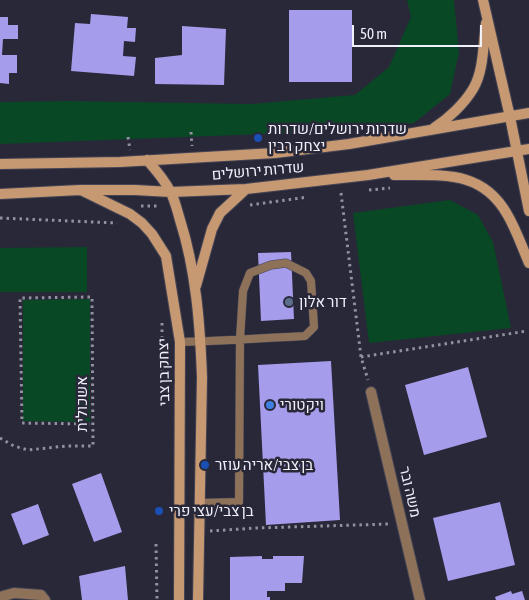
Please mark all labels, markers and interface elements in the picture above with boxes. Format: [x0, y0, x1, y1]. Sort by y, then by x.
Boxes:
scale bar [354, 15, 484, 47]
text: 50 m [360, 25, 387, 42]
place label: שדרות ירושלים/שדרות יצחק רבין [268, 120, 407, 155]
marker: שדרות ירושלים/שדרות יצחק רבין [252, 132, 264, 144]
street label: שדרות ירושלים [211, 158, 305, 184]
place label: דור אלון [299, 293, 347, 311]
marker: דור אלון [283, 296, 295, 308]
street label: יצחק בן צבי [154, 338, 174, 406]
street label: אשכולית [73, 376, 91, 432]
place label: ויקטורי [280, 396, 324, 414]
marker: ויקטורי [264, 399, 276, 411]
place label: בן צבי/אריה עוזר [215, 456, 313, 474]
marker: בן צבי/אריה עוזר [199, 459, 211, 471]
street label: משה ובר [395, 465, 425, 519]
place label: בן צבי/עצי פרי [169, 502, 254, 520]
marker: בן צבי/עצי פרי [153, 505, 165, 517]

